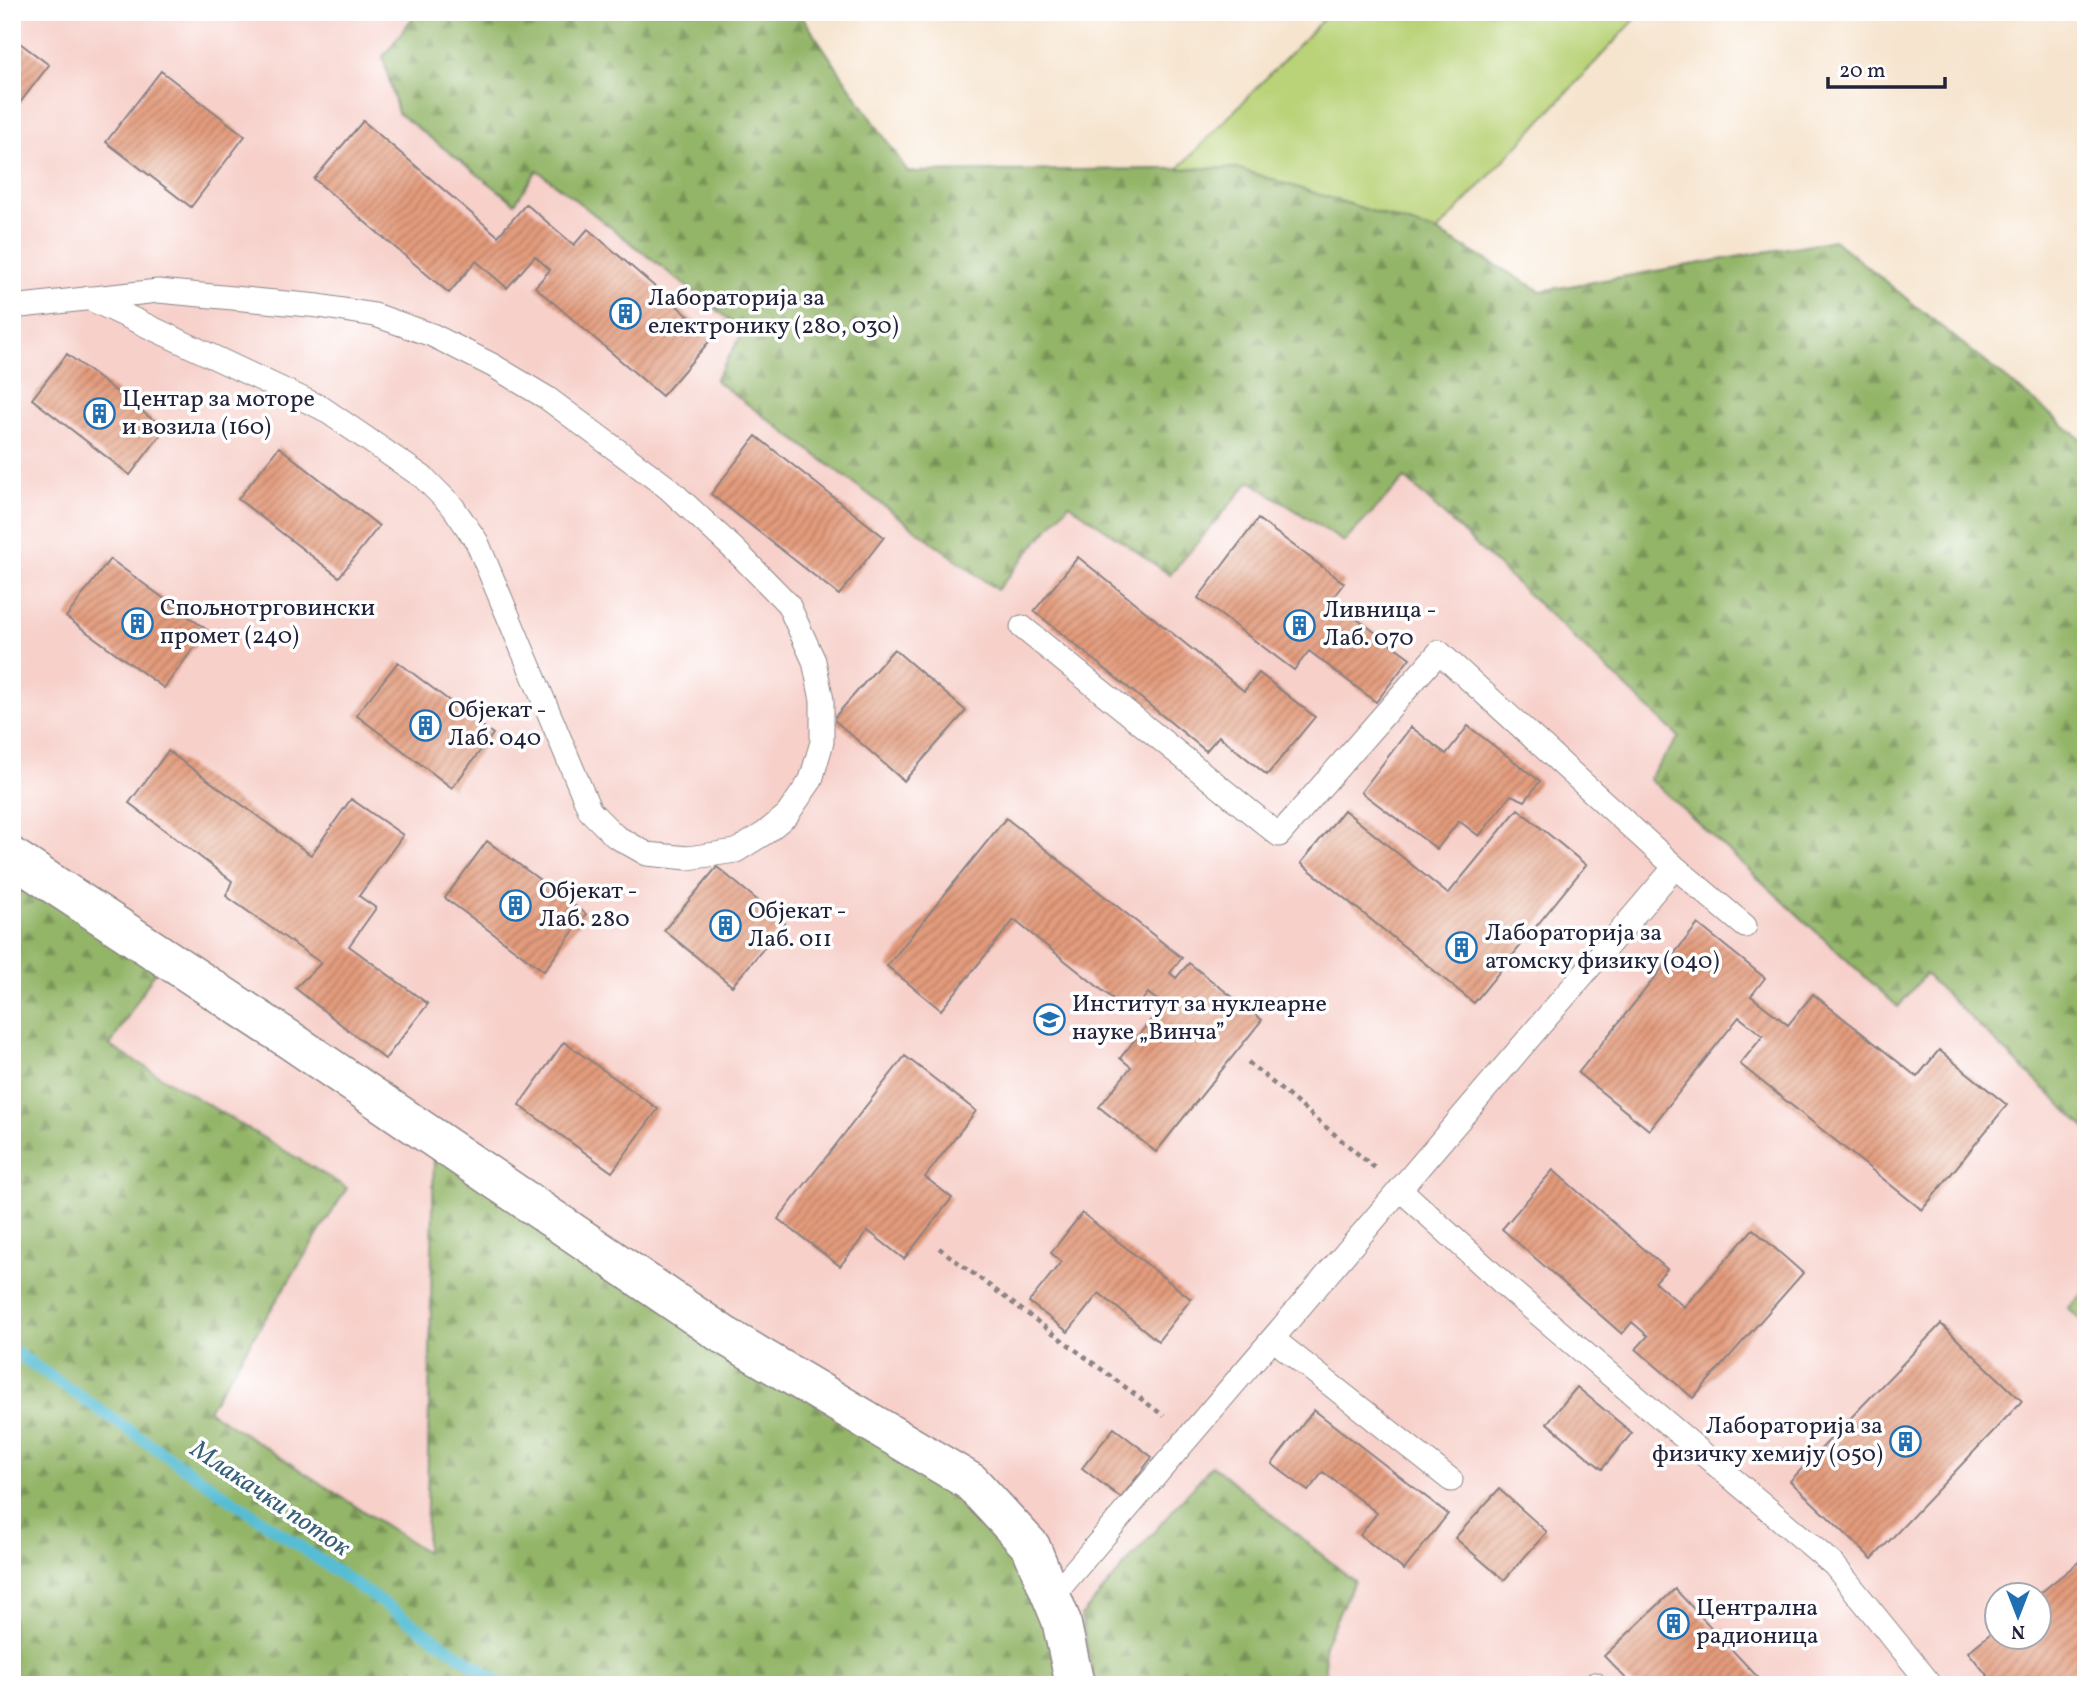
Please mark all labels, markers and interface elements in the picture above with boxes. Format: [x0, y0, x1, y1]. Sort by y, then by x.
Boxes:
scale bar [1828, 46, 1946, 90]
text: 20 m [1839, 57, 1885, 86]
place label: Лабораторија за електронику (280, 030) [648, 282, 899, 344]
building icon: Лабораторија за електронику (280, 030) [608, 296, 642, 330]
place label: Центар за моторе и возила (160) [122, 383, 315, 445]
building icon: Центар за моторе и возила (160) [82, 397, 116, 431]
place label: Спољнотрговински промет (240) [160, 592, 375, 654]
place label: Ливница - Лаб. 070 [1323, 594, 1436, 656]
building icon: Спољнотрговински промет (240) [120, 606, 154, 640]
building icon: Ливница - Лаб. 070 [1283, 608, 1317, 642]
place label: Објекат - Лаб. 040 [448, 694, 546, 756]
building icon: Објекат - Лаб. 040 [408, 708, 442, 742]
place label: Објекат - Лаб. 280 [539, 875, 637, 937]
building icon: Објекат - Лаб. 280 [499, 889, 533, 923]
place label: Објекат - Лаб. 011 [748, 895, 846, 957]
building icon: Објекат - Лаб. 011 [708, 909, 742, 943]
place label: Лабораторија за атомску физику (040) [1485, 917, 1719, 979]
building icon: Лабораторија за атомску физику (040) [1445, 931, 1479, 965]
place label: Институт за нуклеарне науке „Винча” [1072, 988, 1327, 1050]
school or university icon: Институт за нуклеарне науке „Винча” [1032, 1002, 1066, 1036]
place label: Лабораторија за физичку хемију (050) [1652, 1410, 1883, 1472]
building icon: Лабораторија за физичку хемију (050) [1889, 1424, 1923, 1458]
water label: Млакачки поток [182, 1432, 357, 1566]
north arrow [1982, 1582, 2052, 1652]
place label: Централна радионица [1696, 1592, 1819, 1654]
building icon: Централна радионица [1656, 1606, 1690, 1640]
text: N [2011, 1618, 2025, 1644]

